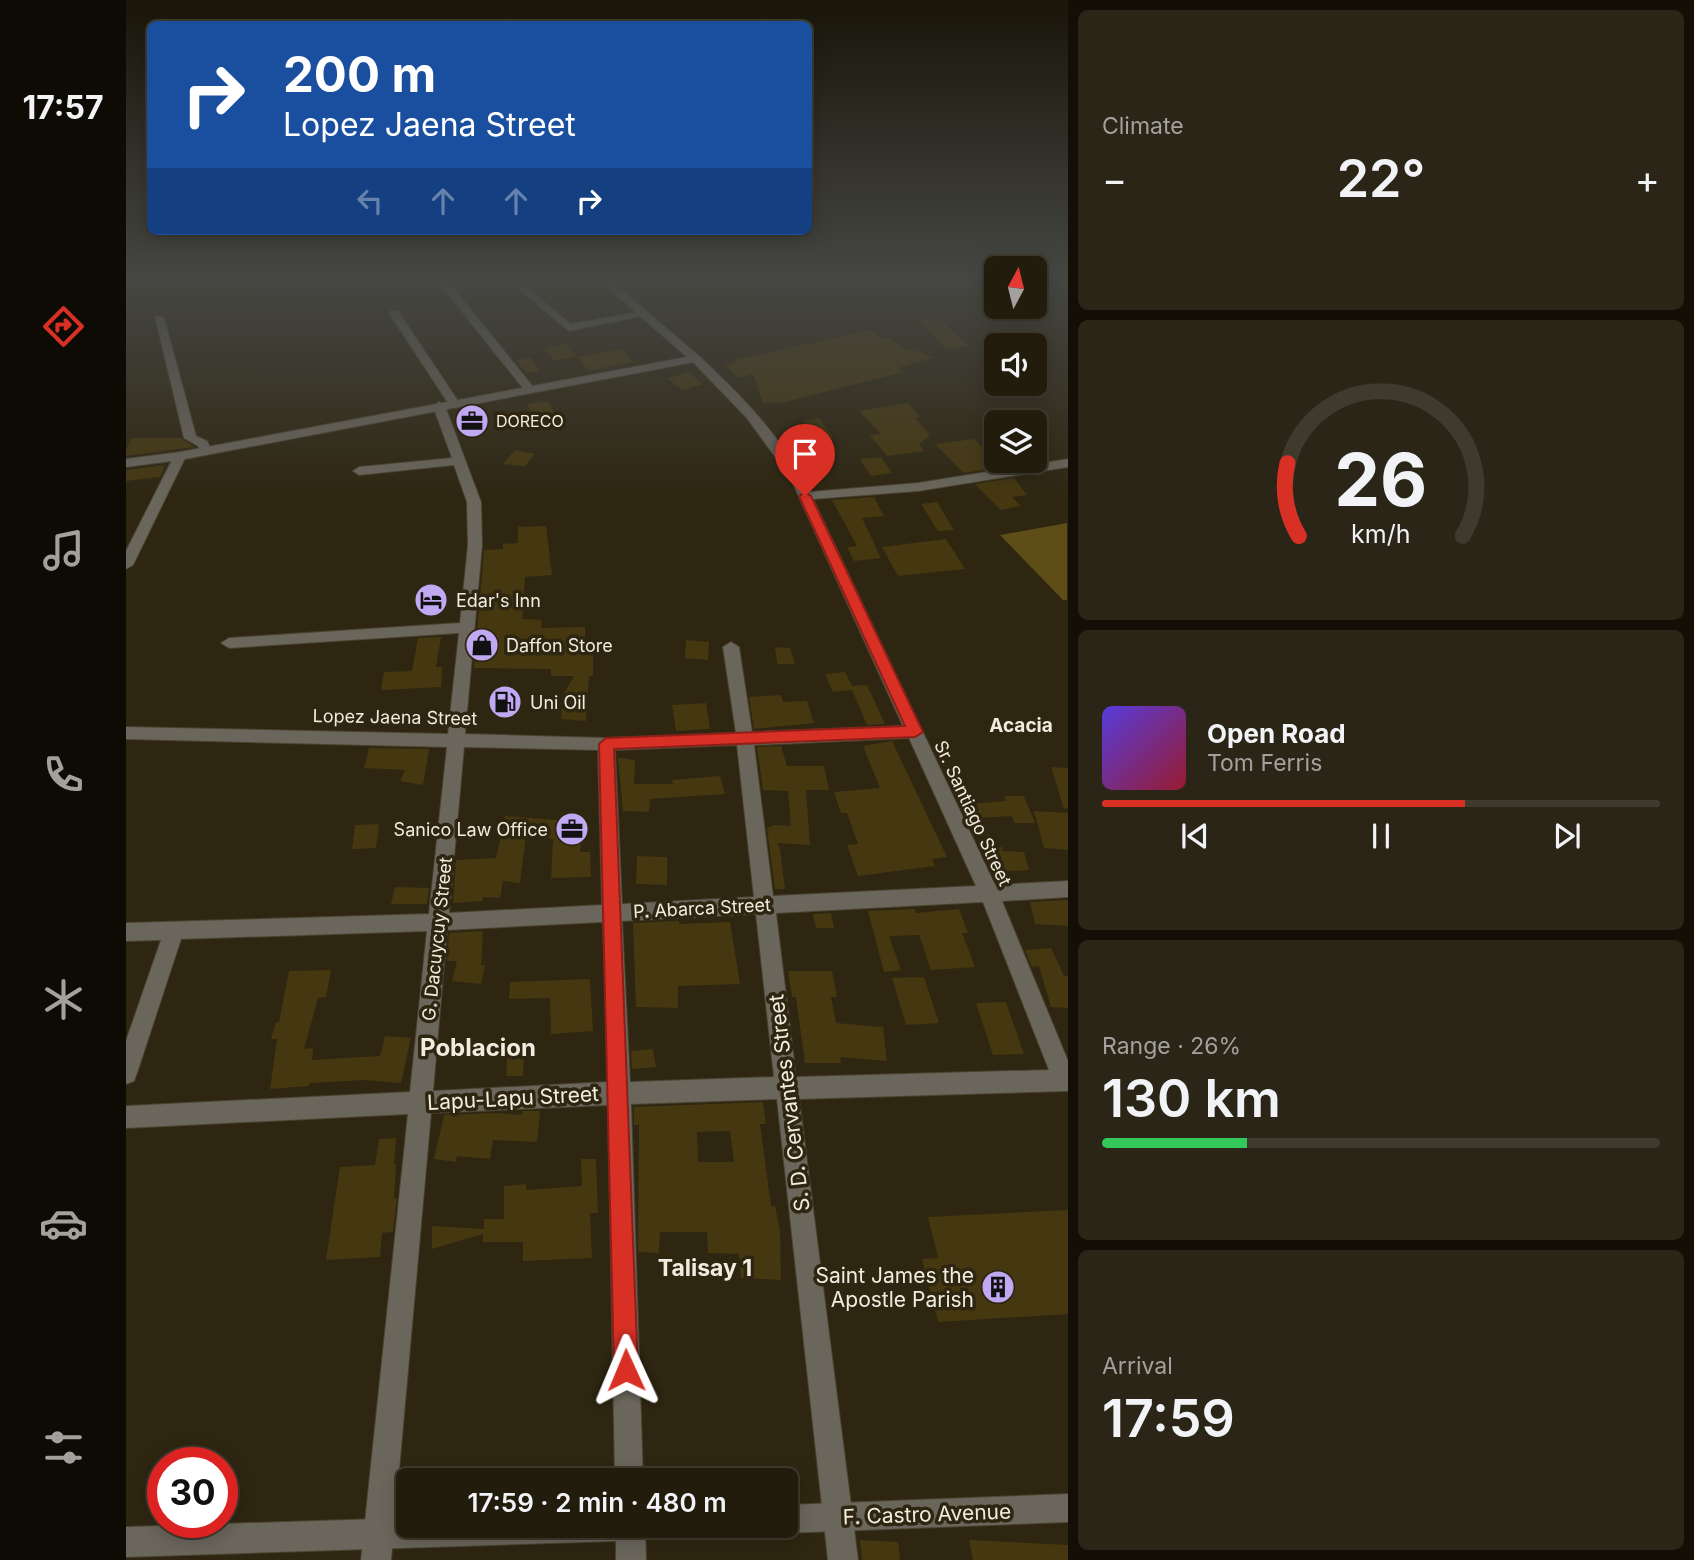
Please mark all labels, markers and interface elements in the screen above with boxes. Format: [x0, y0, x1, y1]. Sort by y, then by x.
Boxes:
text: 200 m [283, 45, 436, 104]
icon: right [168, 49, 259, 140]
text: 17:57 [22, 88, 104, 127]
text: Lopez Jaena Street [283, 105, 576, 144]
text: Climate [1102, 112, 1184, 140]
text: 22° [1337, 147, 1425, 210]
text: − [1102, 156, 1127, 202]
text: + [1635, 156, 1660, 202]
icon: left [351, 182, 389, 220]
icon: ahead [424, 182, 462, 220]
icon: ahead [497, 182, 535, 220]
icon: right [570, 182, 608, 220]
north arrow [984, 256, 1046, 318]
map controls [984, 256, 1047, 473]
icon: directions [39, 302, 88, 351]
button: sound [984, 333, 1047, 396]
office icon: DORECO [453, 402, 491, 440]
button: layers [984, 410, 1047, 473]
place label: DORECO [496, 411, 564, 431]
pin [775, 424, 835, 496]
icon: arrive [786, 435, 824, 473]
text: 26 [1334, 435, 1428, 524]
text: km/h [1351, 519, 1411, 549]
icon: music [39, 526, 88, 575]
hotel icon: Edar's Inn [412, 581, 450, 619]
place label: Edar's Inn [456, 590, 541, 611]
shop icon: Daffon Store [463, 626, 501, 664]
place label: Daffon Store [506, 635, 613, 656]
fuel station icon: Uni Oil [486, 683, 524, 721]
place label: Uni Oil [530, 692, 586, 713]
street label: Lopez Jaena Street [312, 705, 478, 729]
district label: Acacia [989, 714, 1053, 737]
text: Open Road [1207, 718, 1346, 749]
street label: Sr. Santiago Street [930, 737, 1016, 889]
text: Tom Ferris [1207, 749, 1322, 777]
icon: phone [39, 750, 88, 799]
office icon: Sanico Law Office [553, 810, 591, 848]
icon: previous [1176, 817, 1214, 855]
icon: pause [1362, 817, 1400, 855]
icon: next [1548, 817, 1586, 855]
place label: Sanico Law Office [394, 819, 548, 840]
street label: G. Dacuycuy Street [418, 856, 456, 1022]
street label: P. Abarca Street [633, 894, 771, 922]
icon: climate [39, 975, 88, 1024]
street label: S. D. Cervantes Street [763, 993, 815, 1213]
text: Range · 26% [1102, 1032, 1241, 1060]
district label: Poblacion [420, 1033, 536, 1062]
text: 130 km [1102, 1067, 1281, 1130]
street label: Lapu-Lapu Street [427, 1081, 600, 1115]
icon: car [39, 1199, 88, 1248]
district label: Talisay 1 [658, 1254, 752, 1282]
place label: Saint James the Apostle Parish [816, 1263, 974, 1312]
building icon: Saint James the Apostle Parish [979, 1268, 1017, 1306]
position arrow [589, 1333, 663, 1407]
text: Arrival [1102, 1352, 1173, 1380]
text: 17:59 [1102, 1387, 1235, 1450]
icon: filters [39, 1423, 88, 1472]
speed limit sign: 30 [147, 1447, 238, 1538]
text: 17:59 · 2 min · 480 m [467, 1487, 727, 1518]
street label: F. Castro Avenue [842, 1499, 1012, 1529]

